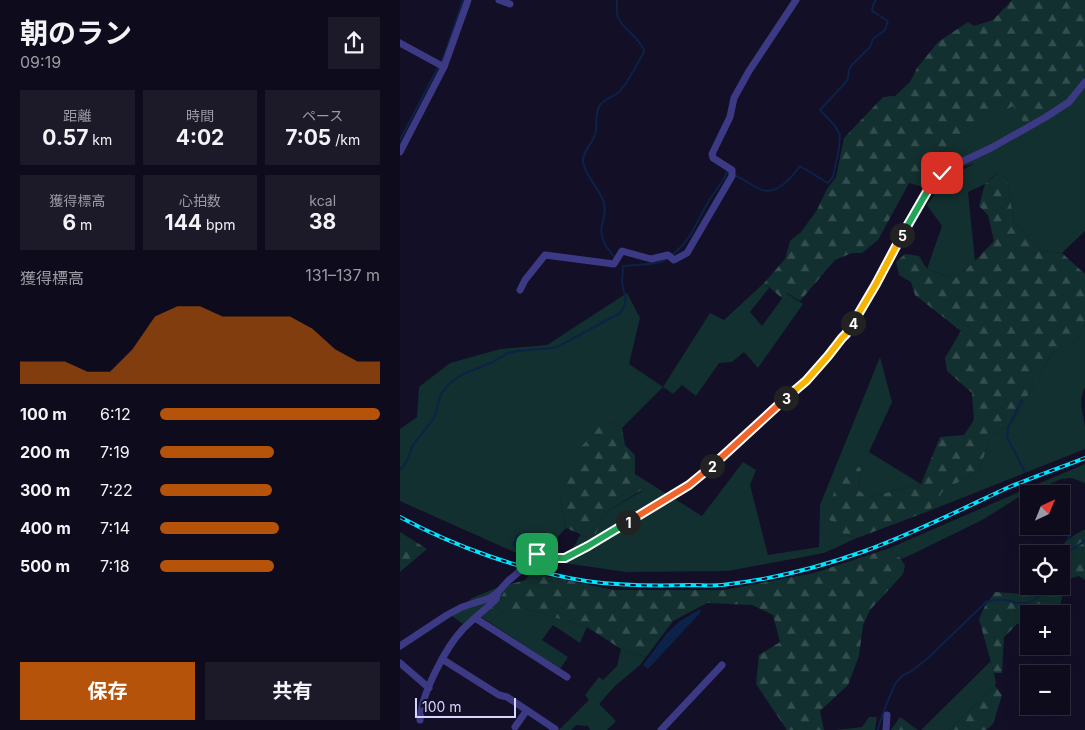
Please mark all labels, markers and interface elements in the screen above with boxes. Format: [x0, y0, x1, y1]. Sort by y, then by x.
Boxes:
text: 朝のラン [20, 16, 132, 50]
button: share [328, 17, 380, 69]
text: 09:19 [20, 52, 61, 72]
text: 距離 [63, 107, 91, 124]
text: 時間 [186, 107, 214, 124]
text: ペース [302, 107, 343, 124]
text: 0.57 [42, 125, 88, 150]
text: 4:02 [176, 125, 224, 150]
text: 7:05 [285, 125, 331, 150]
text: km [88, 131, 112, 148]
text: /km [331, 131, 360, 148]
pin [921, 152, 963, 194]
icon: check [928, 159, 956, 187]
text: 獲得標高 [49, 192, 105, 209]
text: 心拍数 [179, 192, 221, 209]
text: kcal [309, 192, 336, 209]
text: 38 [309, 209, 336, 234]
text: 6 [62, 210, 76, 235]
text: 144 [165, 210, 202, 235]
text: m [76, 216, 92, 233]
text: bpm [202, 216, 235, 233]
pin: 5 [890, 222, 914, 248]
text: 5 [898, 227, 907, 244]
text: 131–137 m [305, 265, 380, 285]
text: 獲得標高 [20, 268, 84, 288]
pin: 4 [840, 310, 866, 336]
text: 4 [849, 315, 858, 332]
pin: 3 [774, 386, 798, 410]
text: 3 [782, 390, 791, 407]
text: 100 m [20, 404, 67, 424]
text: 6:12 [100, 404, 131, 424]
text: 200 m [20, 442, 70, 462]
text: 7:19 [100, 442, 130, 462]
pin: 2 [700, 454, 724, 478]
text: 2 [708, 458, 717, 475]
text: 300 m [20, 480, 70, 500]
text: 7:22 [100, 480, 133, 500]
north arrow [1020, 485, 1070, 535]
map controls [1020, 485, 1070, 715]
pin: 1 [616, 510, 640, 534]
text: 1 [625, 514, 632, 531]
text: 400 m [20, 518, 71, 538]
text: 7:14 [100, 518, 130, 538]
pin [516, 533, 558, 575]
icon: arrive [523, 540, 551, 568]
button: locate [1020, 545, 1070, 595]
text: 500 m [20, 556, 70, 576]
text: 7:18 [100, 556, 130, 576]
button: + [1020, 605, 1070, 655]
button: 保存 [20, 662, 195, 720]
button: 共有 [205, 662, 380, 720]
button: − [1020, 665, 1070, 715]
scale bar [415, 695, 516, 718]
text: 100 m [422, 698, 462, 715]

